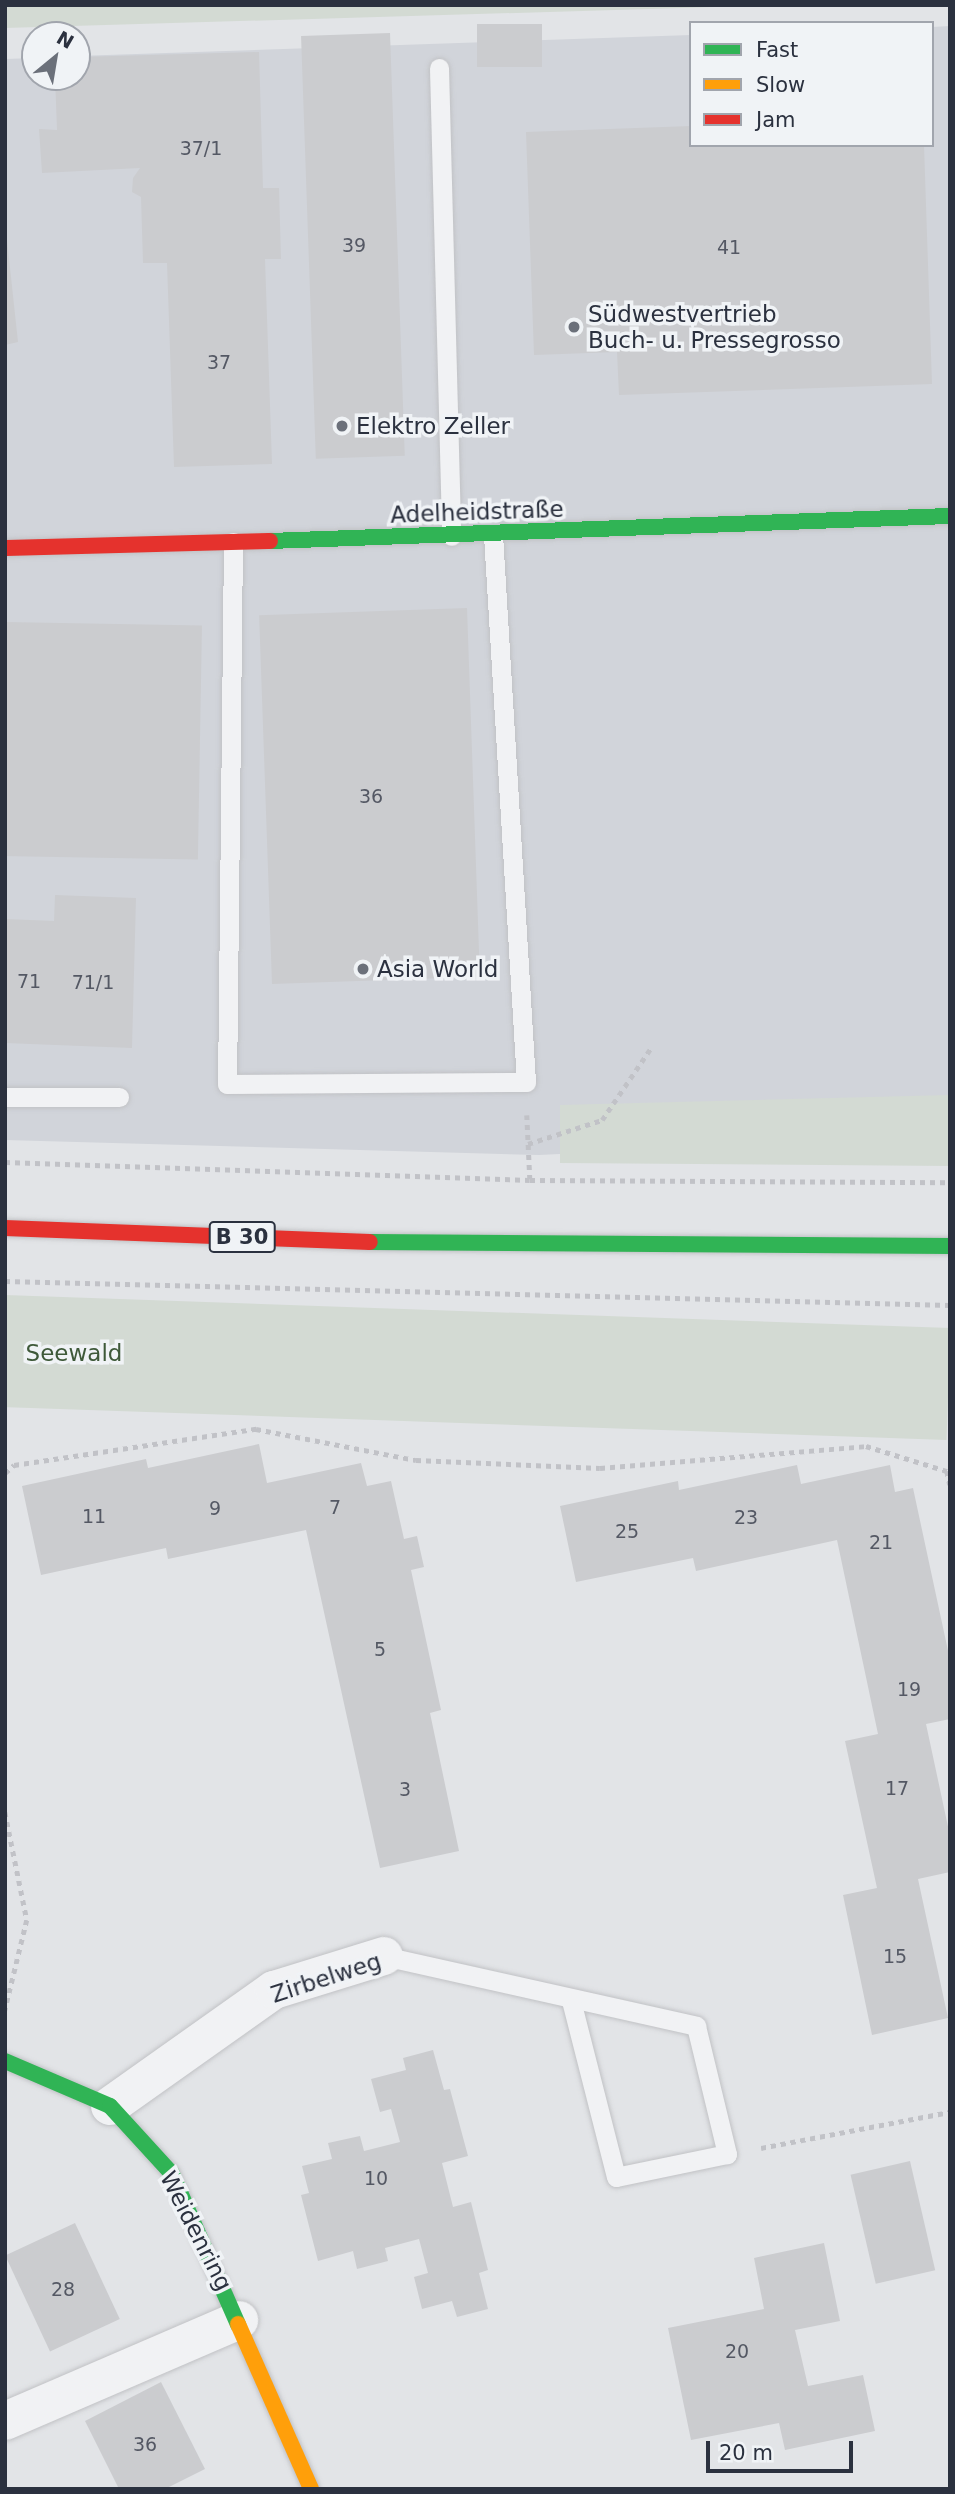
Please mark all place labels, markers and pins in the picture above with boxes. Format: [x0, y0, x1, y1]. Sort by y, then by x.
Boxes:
place label: Südwestvertrieb Buch- u. Pressegrosso [588, 300, 841, 354]
marker: Südwestvertrieb Buch- u. Pressegrosso [566, 319, 582, 335]
place label: Elektro Zeller [356, 412, 510, 440]
marker: Elektro Zeller [334, 418, 350, 434]
place label: Asia World [377, 955, 498, 983]
marker: Asia World [355, 961, 371, 977]

